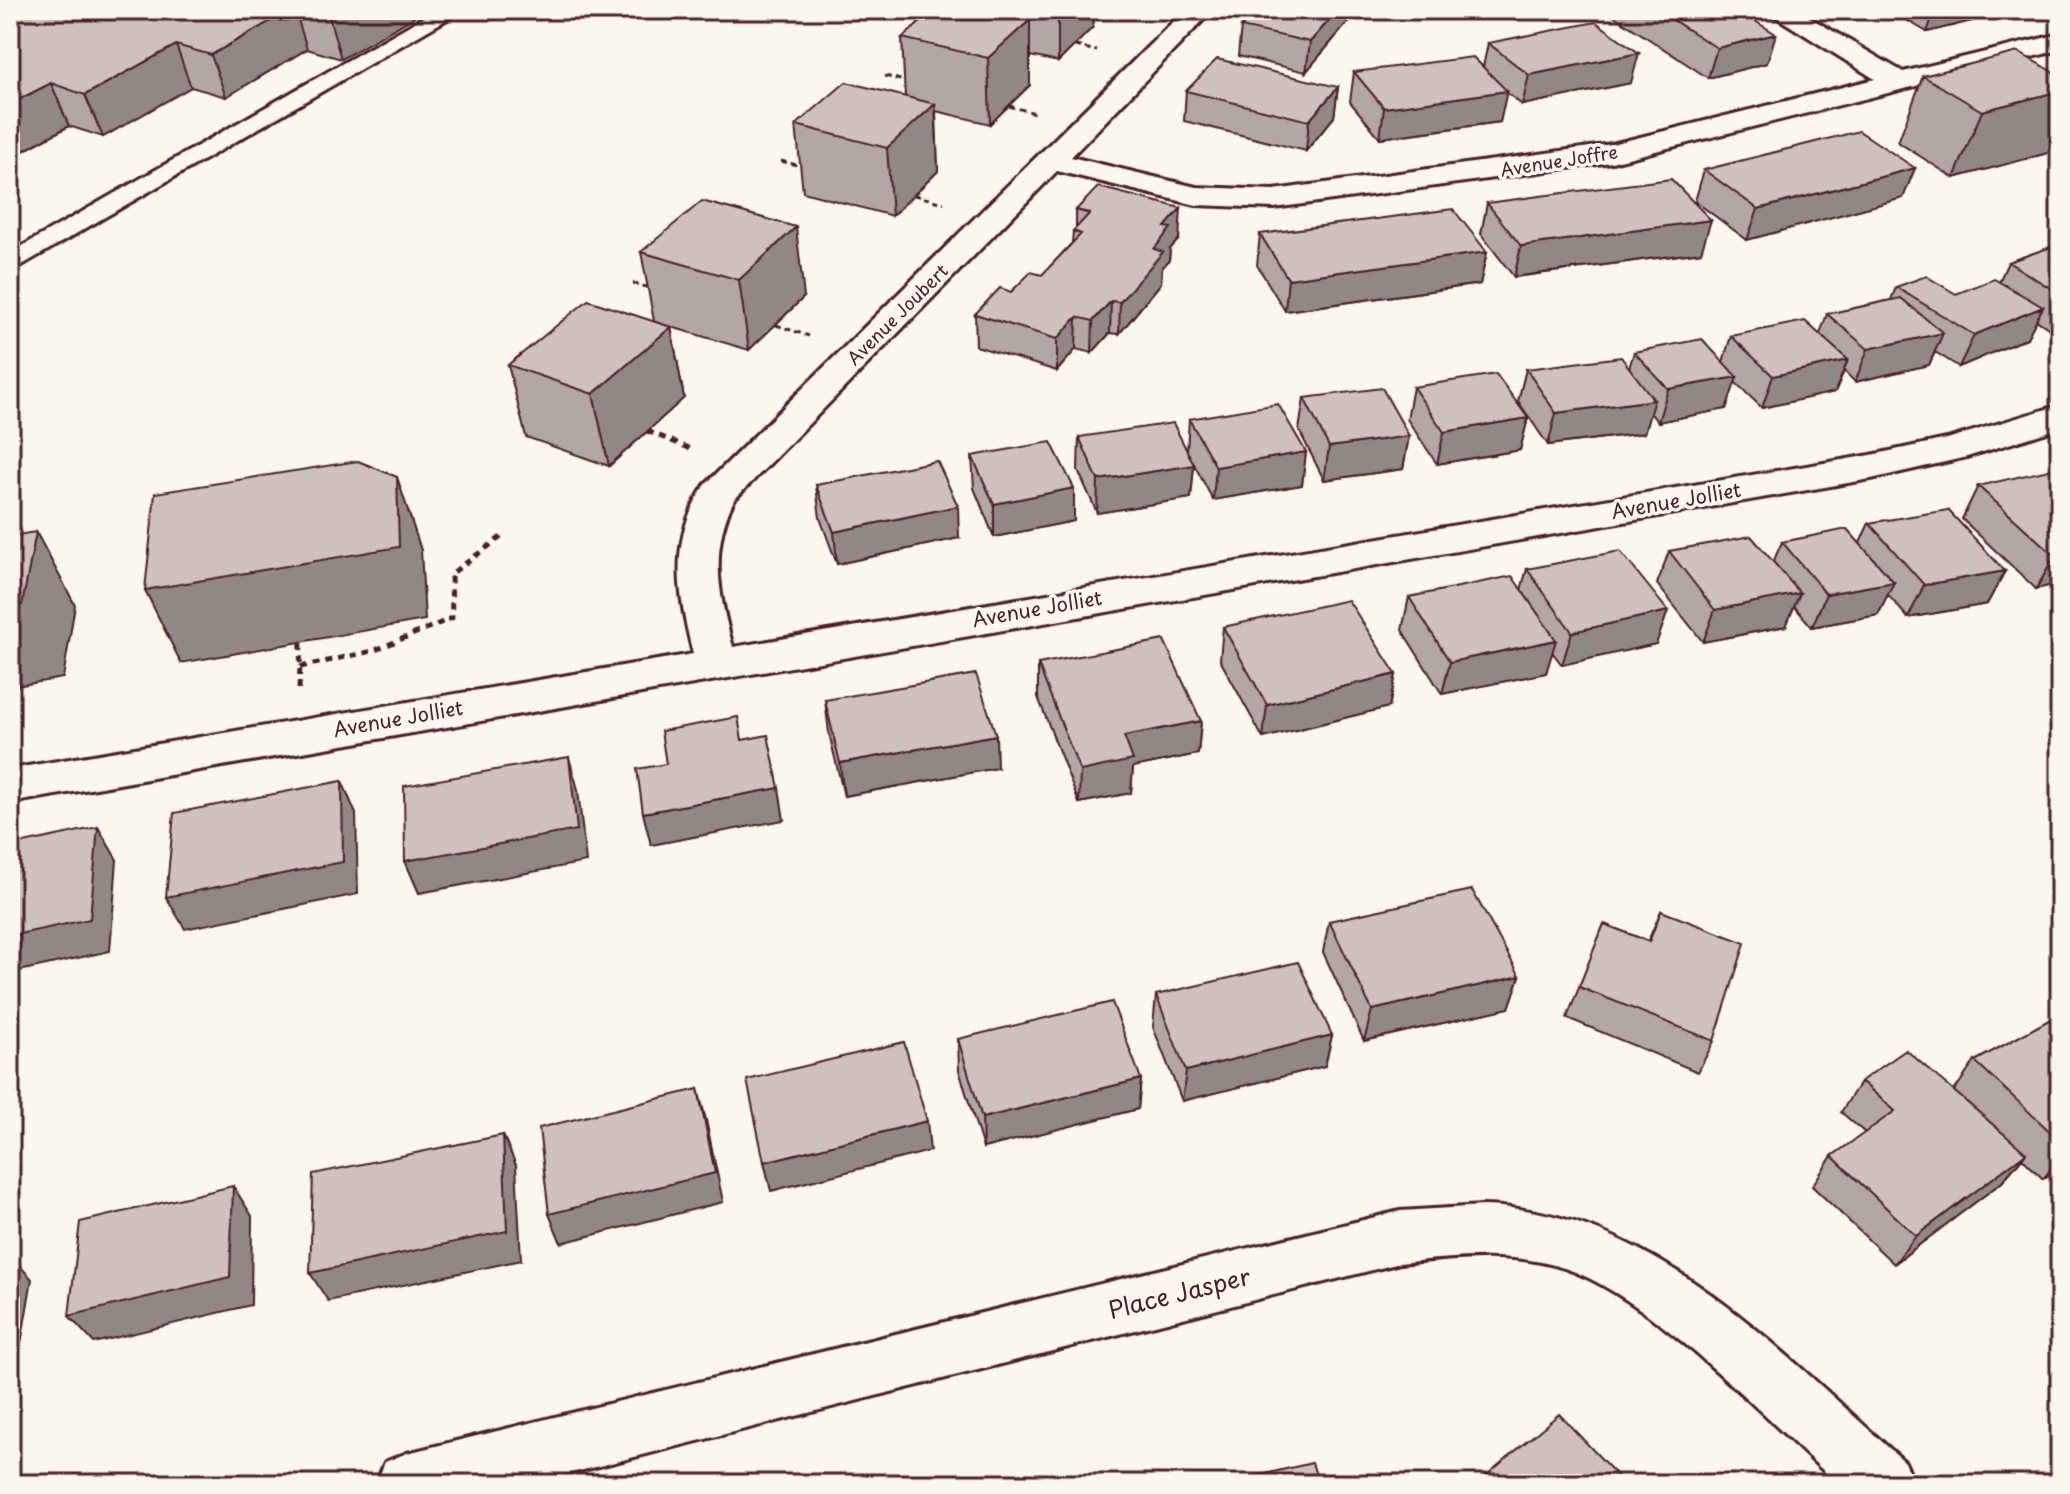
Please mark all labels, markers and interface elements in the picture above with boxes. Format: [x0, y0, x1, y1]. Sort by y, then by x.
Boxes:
street label: Avenue Joffre [1498, 137, 1620, 183]
street label: Avenue Joubert [840, 257, 954, 371]
street label: Avenue Jolliet [1609, 474, 1743, 526]
street label: Avenue Jolliet [970, 582, 1104, 634]
street label: Avenue Jolliet [331, 692, 465, 744]
street label: Place Jasper [1104, 1257, 1254, 1327]

